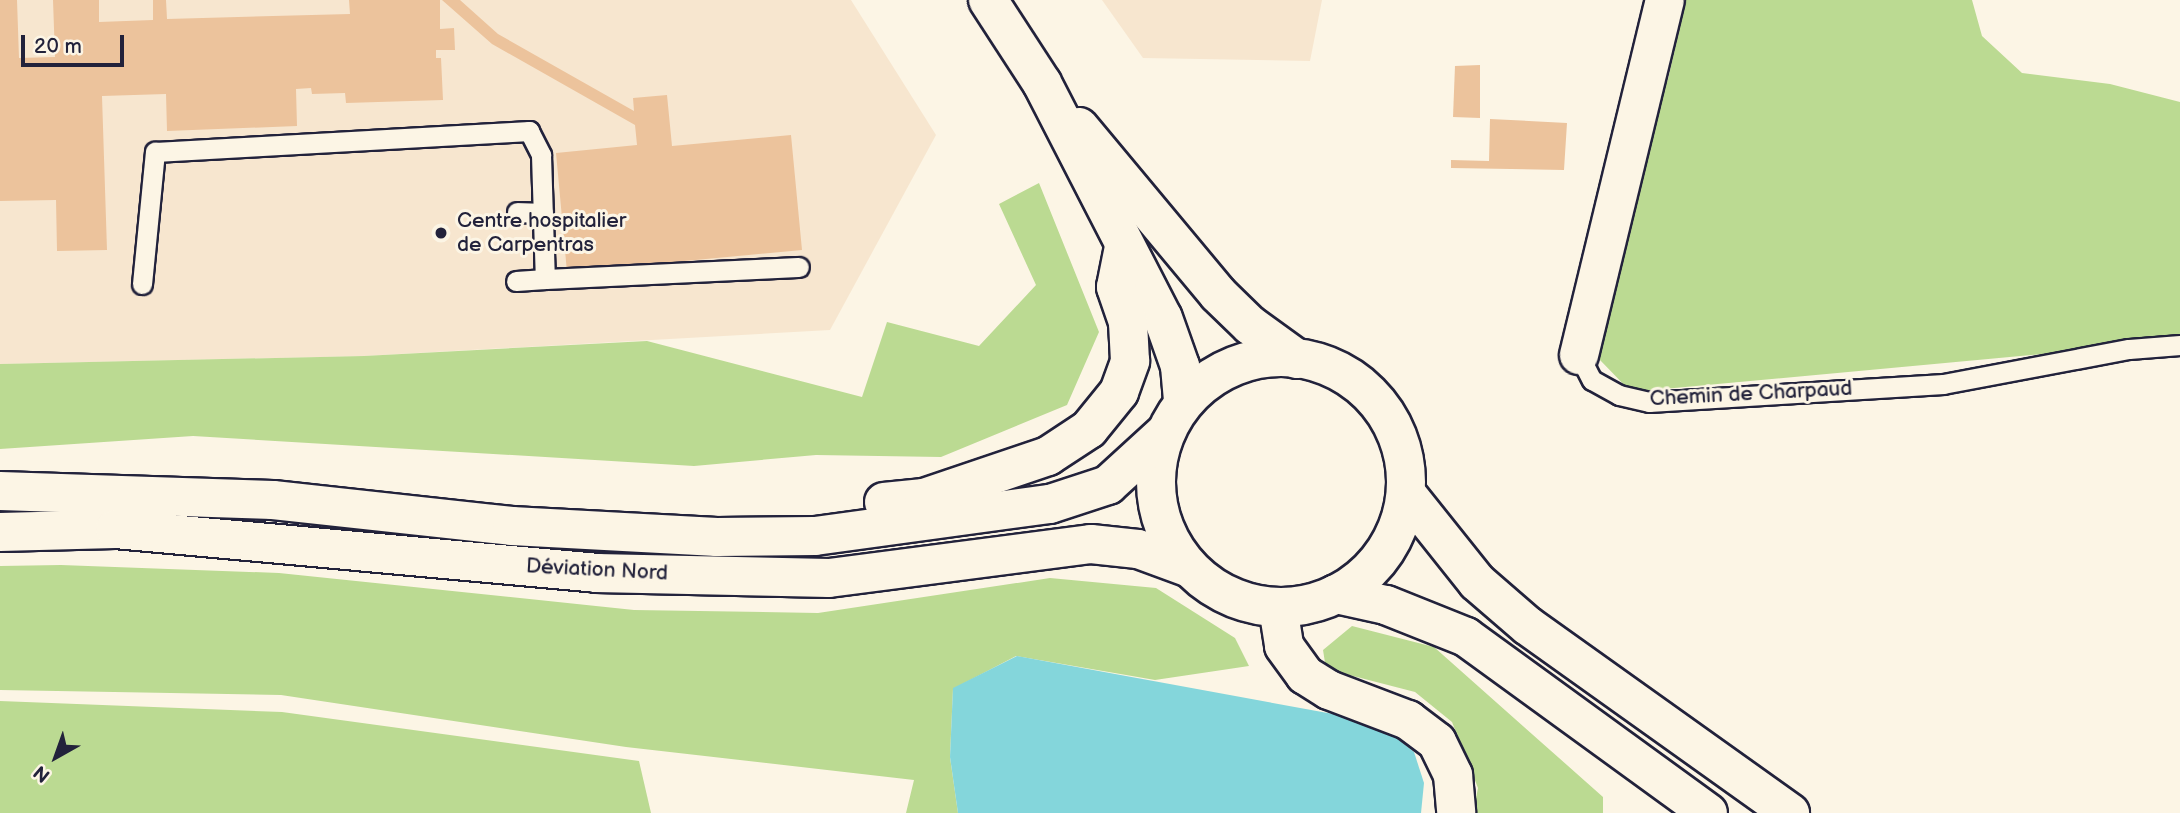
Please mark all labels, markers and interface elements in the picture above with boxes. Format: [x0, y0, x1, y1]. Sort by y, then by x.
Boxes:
scale bar [24, 21, 128, 65]
text: 20 m [34, 34, 82, 59]
place label: Centre hospitalier de Carpentras [457, 208, 626, 258]
marker: Centre hospitalier de Carpentras [431, 223, 451, 243]
street label: Chemin de Charpaud [1649, 376, 1853, 412]
street label: Déviation Nord [525, 554, 669, 586]
north arrow [21, 722, 91, 792]
text: N [29, 760, 55, 787]

